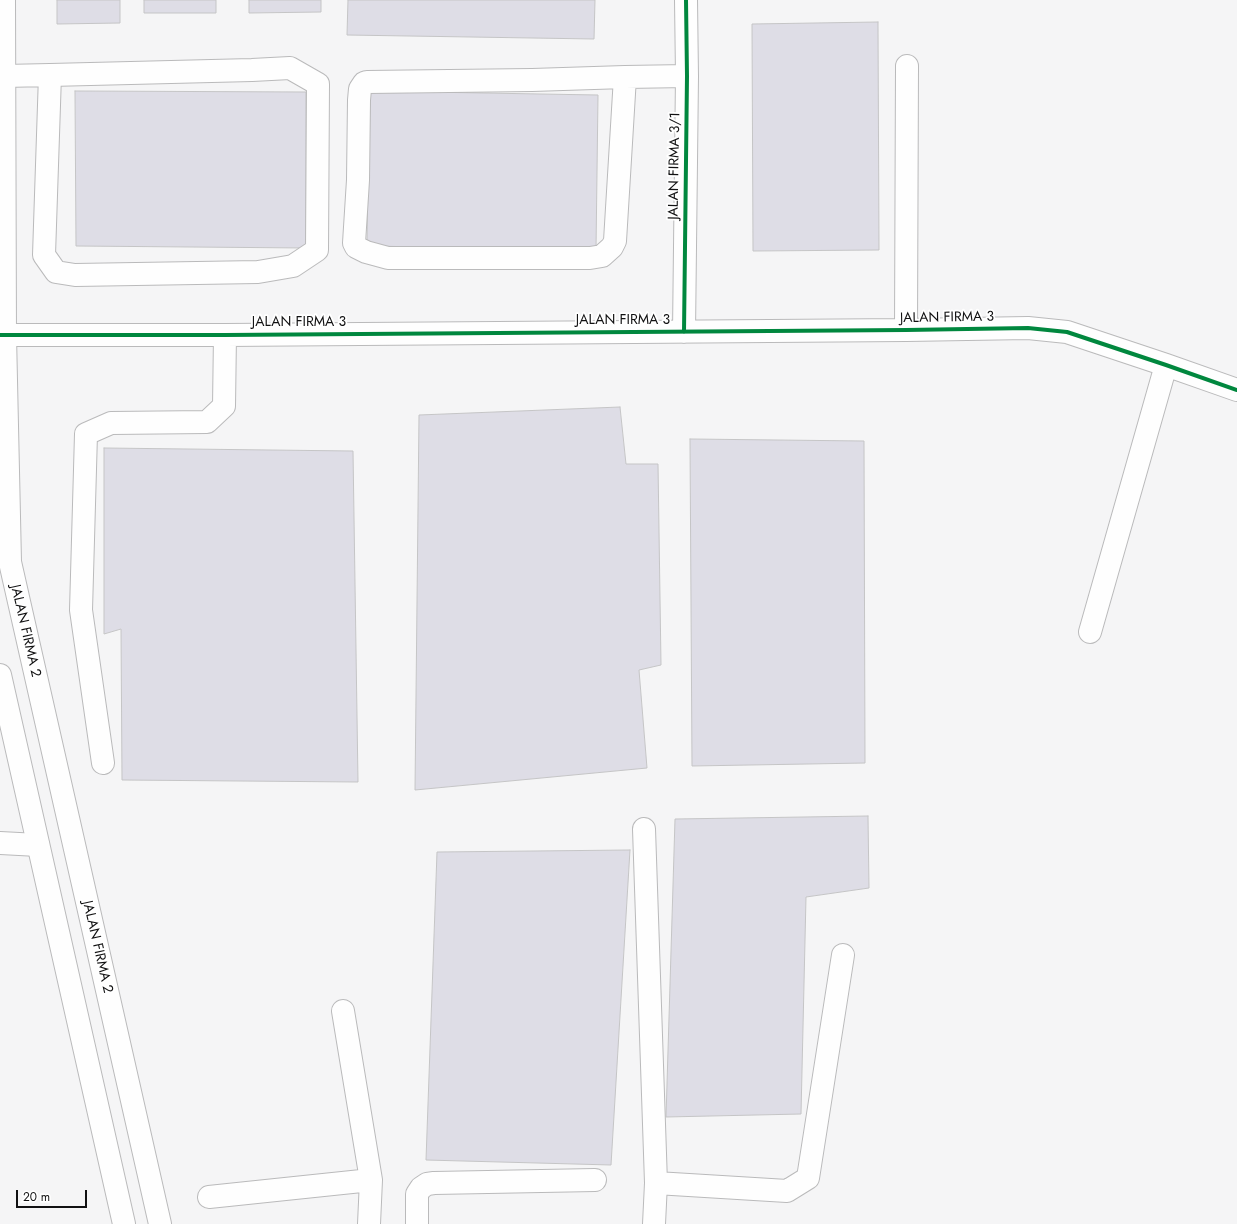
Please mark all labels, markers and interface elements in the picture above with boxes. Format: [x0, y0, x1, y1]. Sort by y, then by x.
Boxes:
street label: JALAN FIRMA 3/1 [666, 112, 684, 220]
street label: JALAN FIRMA 3 [900, 309, 994, 327]
street label: JALAN FIRMA 3 [576, 313, 670, 329]
street label: JALAN FIRMA 3 [252, 315, 346, 331]
street label: JALAN FIRMA 2 [6, 583, 44, 679]
street label: JALAN FIRMA 2 [78, 899, 116, 995]
scale bar [18, 1182, 89, 1208]
text: 20 m [23, 1188, 50, 1206]

